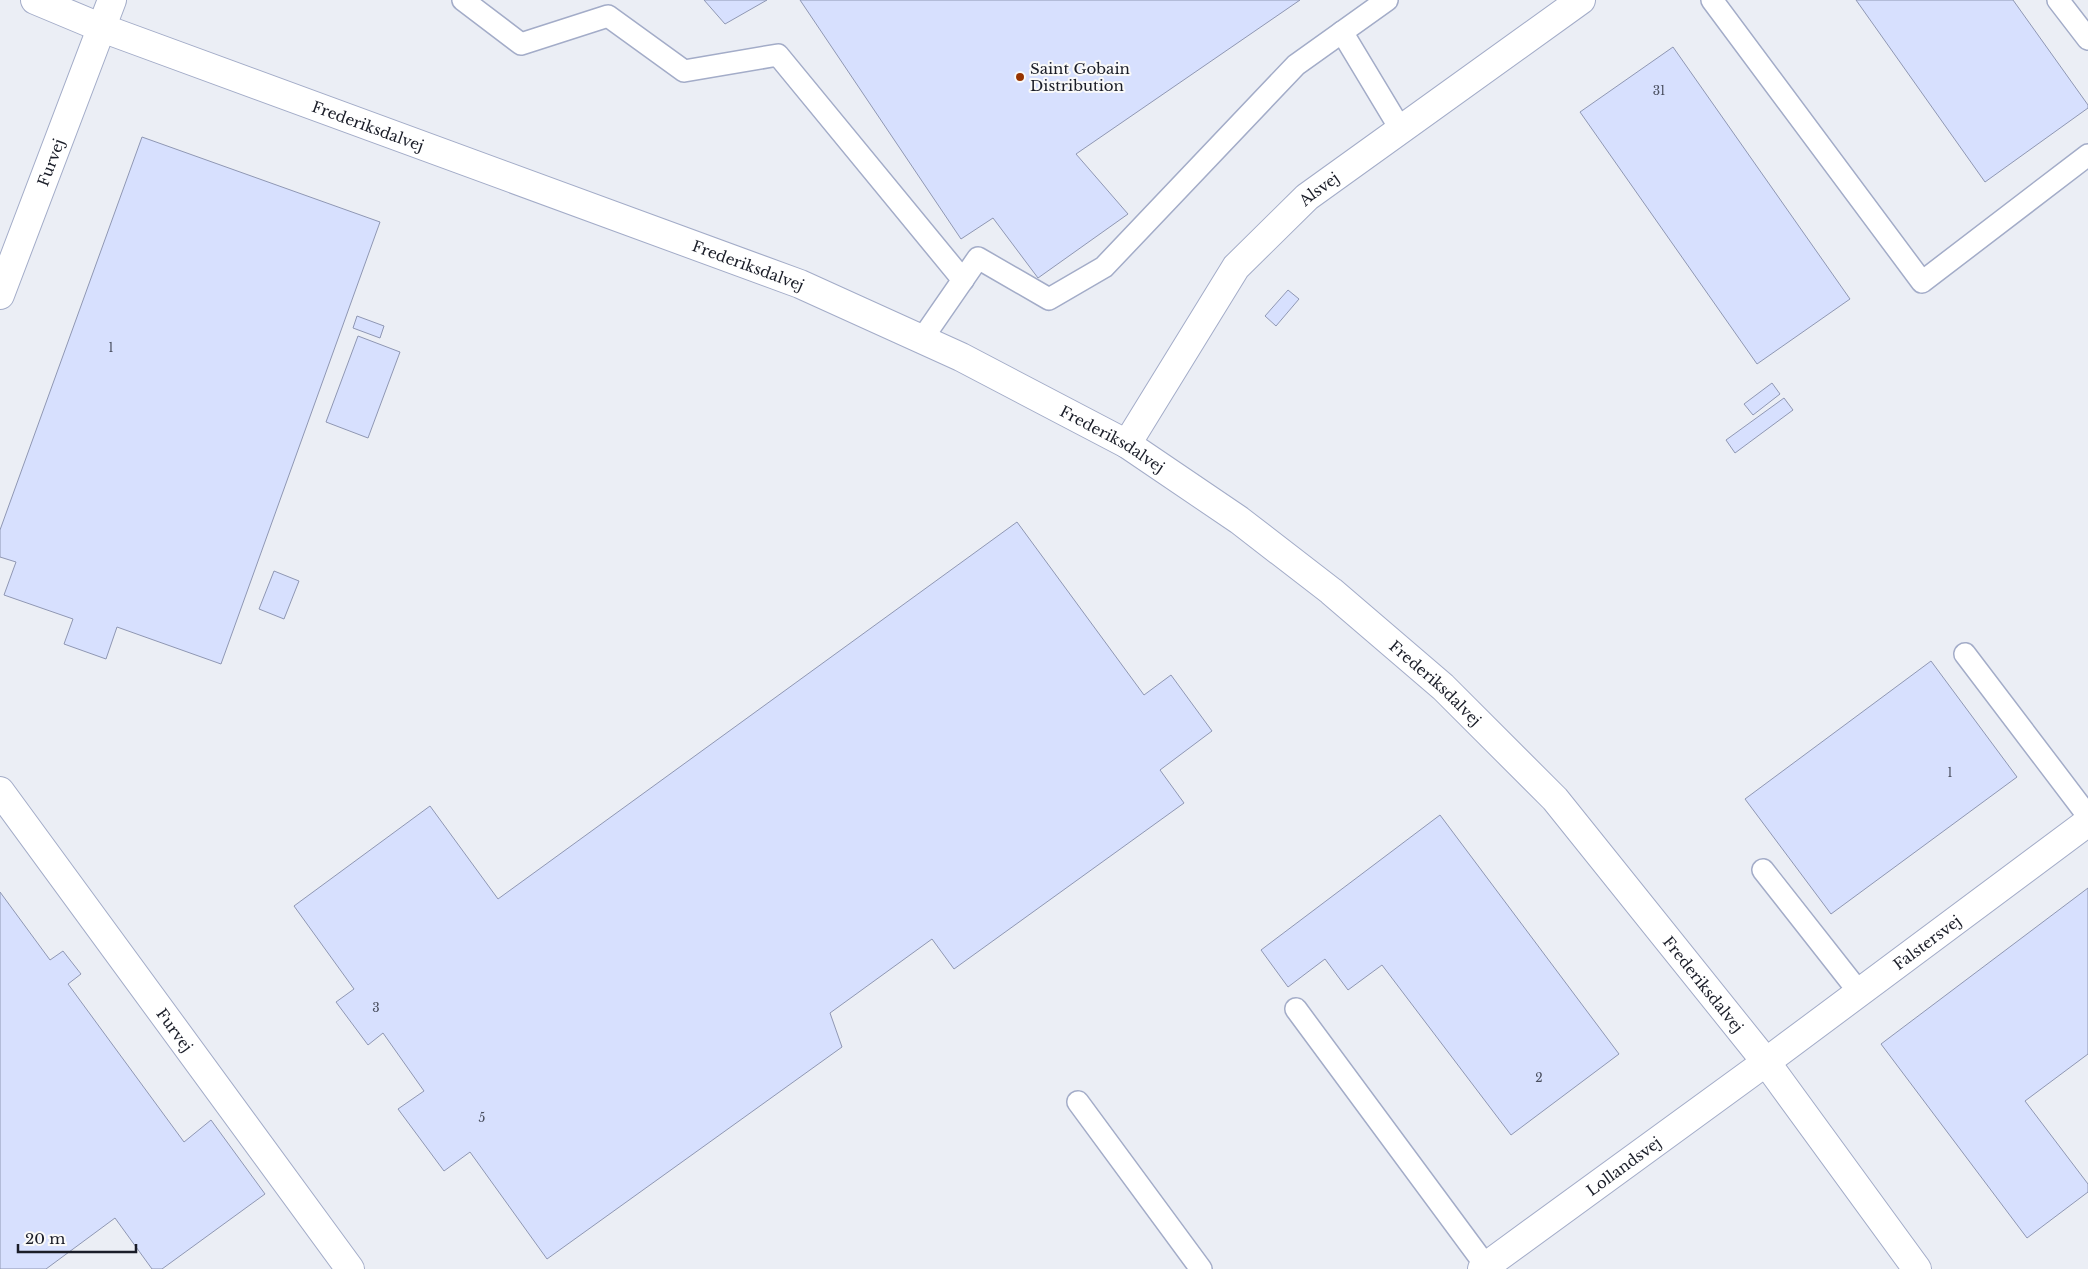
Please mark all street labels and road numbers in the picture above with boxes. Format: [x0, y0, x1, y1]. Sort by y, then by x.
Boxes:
street label: Frederiksdalvej [309, 96, 427, 155]
street label: Furvej [33, 136, 68, 189]
street label: Alsvej [1294, 168, 1343, 210]
street label: Frederiksdalvej [690, 236, 807, 294]
street label: Frederiksdalvej [1057, 401, 1168, 476]
street label: Frederiksdalvej [1386, 636, 1485, 729]
street label: Falstersvej [1889, 911, 1964, 974]
street label: Frederiksdalvej [1659, 932, 1748, 1036]
street label: Furvej [153, 1004, 197, 1055]
street label: Lollandsvej [1582, 1132, 1665, 1200]

